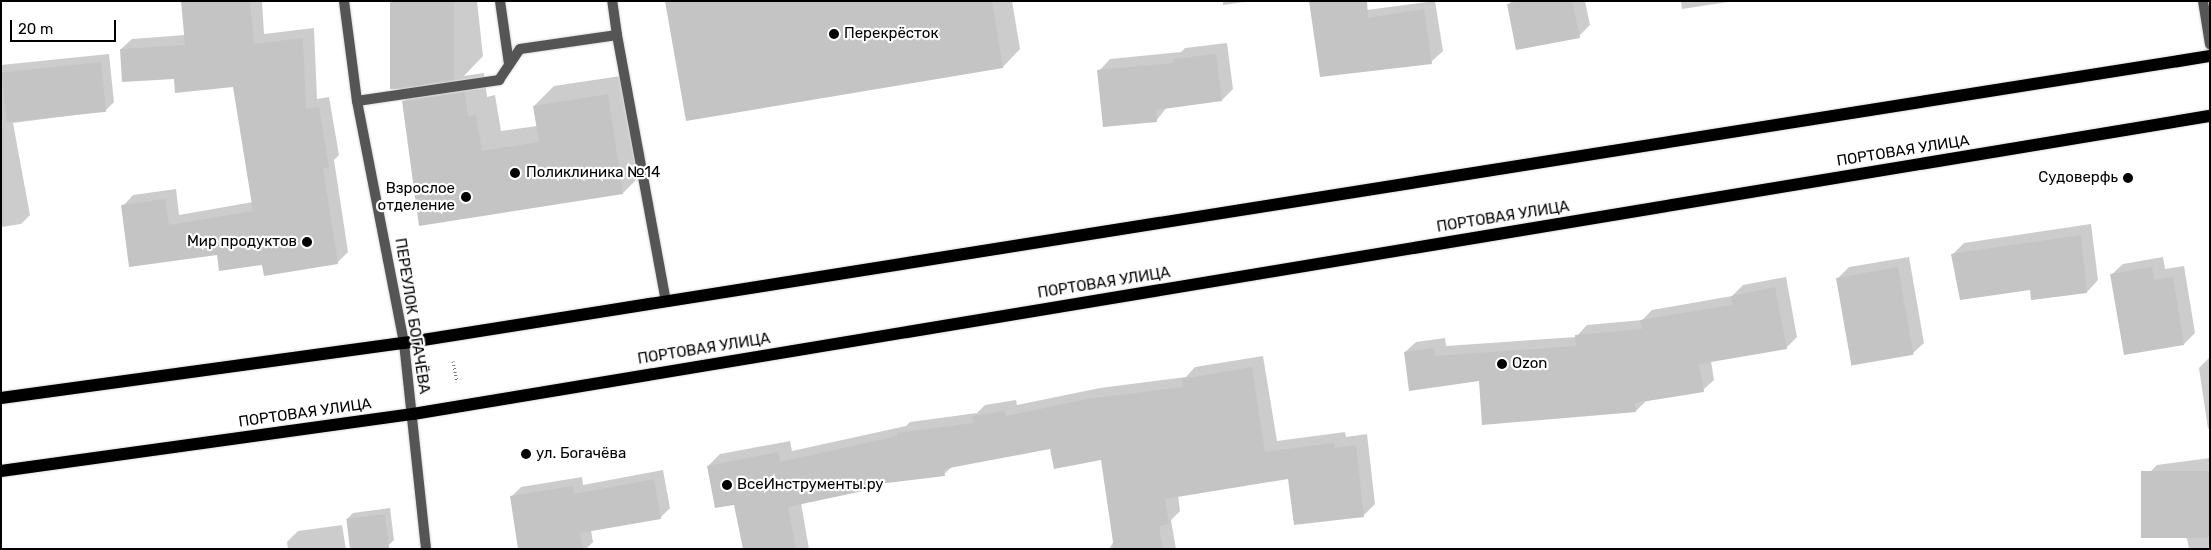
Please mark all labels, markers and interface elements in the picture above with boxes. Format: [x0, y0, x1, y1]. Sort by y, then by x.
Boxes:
scale bar [12, 10, 119, 42]
text: 20 m [18, 20, 53, 38]
place label: Перекрёсток [844, 25, 938, 43]
marker: Перекрёсток [828, 28, 840, 40]
street label: ПОРТОВАЯ УЛИЦА [1835, 132, 1971, 170]
place label: Поликлиника №14 [526, 164, 660, 182]
marker: Поликлиника №14 [508, 166, 522, 180]
place label: Судоверфь [2038, 169, 2118, 187]
marker: Судоверфь [2122, 172, 2134, 184]
place label: Взрослое отделение [378, 179, 455, 214]
marker: Взрослое отделение [459, 190, 473, 204]
street label: ПОРТОВАЯ УЛИЦА [1435, 198, 1571, 236]
place label: Мир продуктов [187, 233, 297, 251]
marker: Мир продуктов [301, 236, 313, 248]
street label: ПЕРЕУЛОК БОГАЧЁВА [391, 237, 433, 395]
street label: ПОРТОВАЯ УЛИЦА [1036, 264, 1172, 302]
street label: ПОРТОВАЯ УЛИЦА [636, 330, 772, 368]
place label: Ozon [1512, 355, 1547, 373]
marker: Ozon [1496, 358, 1508, 370]
street label: ПОРТОВАЯ УЛИЦА [237, 395, 373, 431]
place label: ул. Богачёва [536, 445, 626, 463]
marker: ул. Богачёва [520, 448, 532, 460]
place label: ВсеИнструменты.ру [737, 476, 883, 494]
marker: ВсеИнструменты.ру [721, 479, 733, 491]

